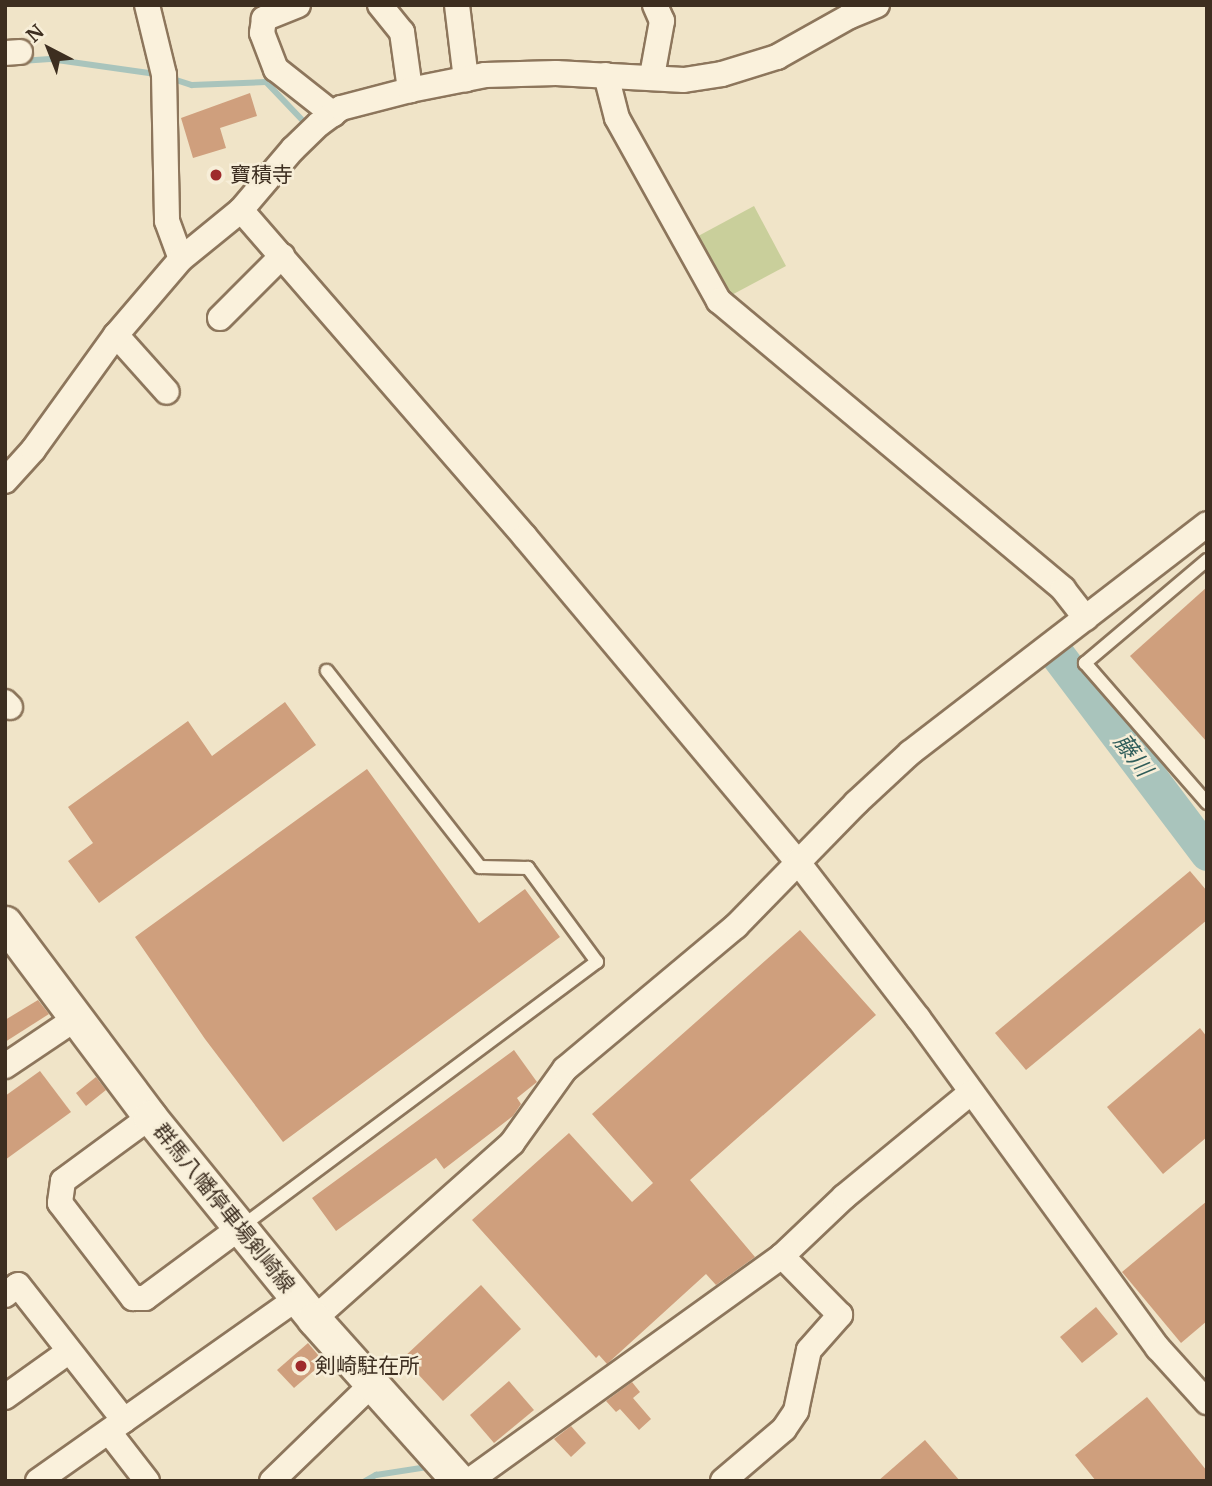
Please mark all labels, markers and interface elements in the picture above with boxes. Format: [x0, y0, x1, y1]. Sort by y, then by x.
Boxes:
north arrow [14, 14, 84, 84]
text: N [21, 19, 49, 47]
place label: 寶積寺 [230, 162, 293, 188]
marker: 寶積寺 [208, 167, 224, 183]
water label: 藤川 [1108, 728, 1158, 782]
street label: 群馬八幡停車場剣崎線 [148, 1118, 300, 1298]
place label: 剣崎駐在所 [315, 1353, 420, 1379]
marker: 剣崎駐在所 [293, 1358, 309, 1374]

